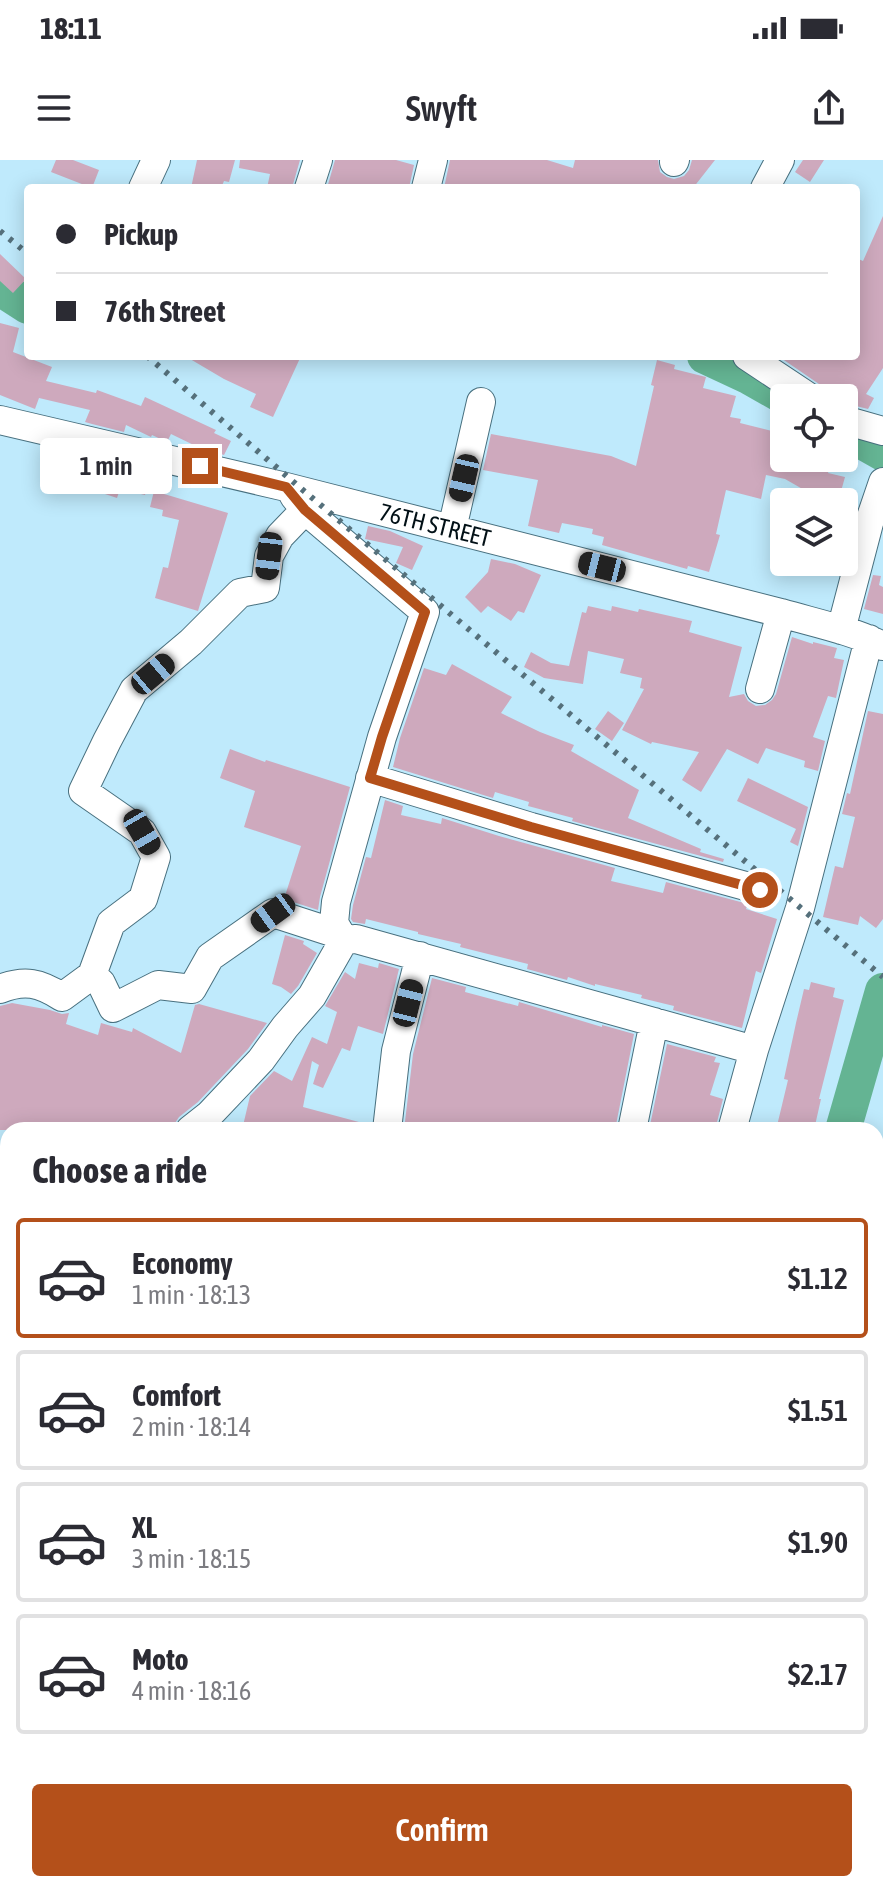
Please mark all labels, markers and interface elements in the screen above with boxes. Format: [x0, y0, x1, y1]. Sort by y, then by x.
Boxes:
text: 18:11 [40, 11, 102, 45]
icon: menu [32, 86, 76, 130]
icon: share [807, 86, 851, 130]
text: Swyft [406, 87, 477, 129]
text: Pickup [104, 217, 178, 251]
text: 76th Street [104, 294, 225, 328]
map controls [770, 384, 858, 576]
button: locate [770, 384, 858, 472]
callout: 1 min [40, 438, 172, 494]
route end [182, 448, 218, 484]
text: 1 min [79, 451, 133, 481]
car [447, 452, 481, 504]
button: layers [770, 488, 858, 576]
street label: 76TH STREET [376, 498, 494, 552]
car [254, 531, 284, 581]
car [576, 550, 628, 584]
car [127, 649, 179, 699]
car [120, 805, 164, 859]
route start [742, 872, 778, 908]
car [247, 889, 299, 937]
car [391, 977, 425, 1029]
text: Choose a ride [32, 1149, 207, 1191]
icon: car [36, 1242, 108, 1314]
text: Economy [132, 1246, 233, 1280]
text: $1.12 [788, 1261, 848, 1295]
text: 1 min · 18:13 [132, 1280, 251, 1310]
icon: car [36, 1374, 108, 1446]
text: Comfort [132, 1378, 221, 1412]
text: $1.51 [788, 1393, 848, 1427]
text: 2 min · 18:14 [132, 1412, 251, 1442]
icon: car [36, 1506, 108, 1578]
text: XL [132, 1510, 157, 1544]
text: $1.90 [788, 1525, 848, 1559]
text: 3 min · 18:15 [132, 1544, 251, 1574]
icon: car [36, 1638, 108, 1710]
text: Moto [132, 1642, 189, 1676]
text: $2.17 [788, 1657, 848, 1691]
text: 4 min · 18:16 [132, 1676, 251, 1706]
button: Confirm [32, 1784, 852, 1876]

